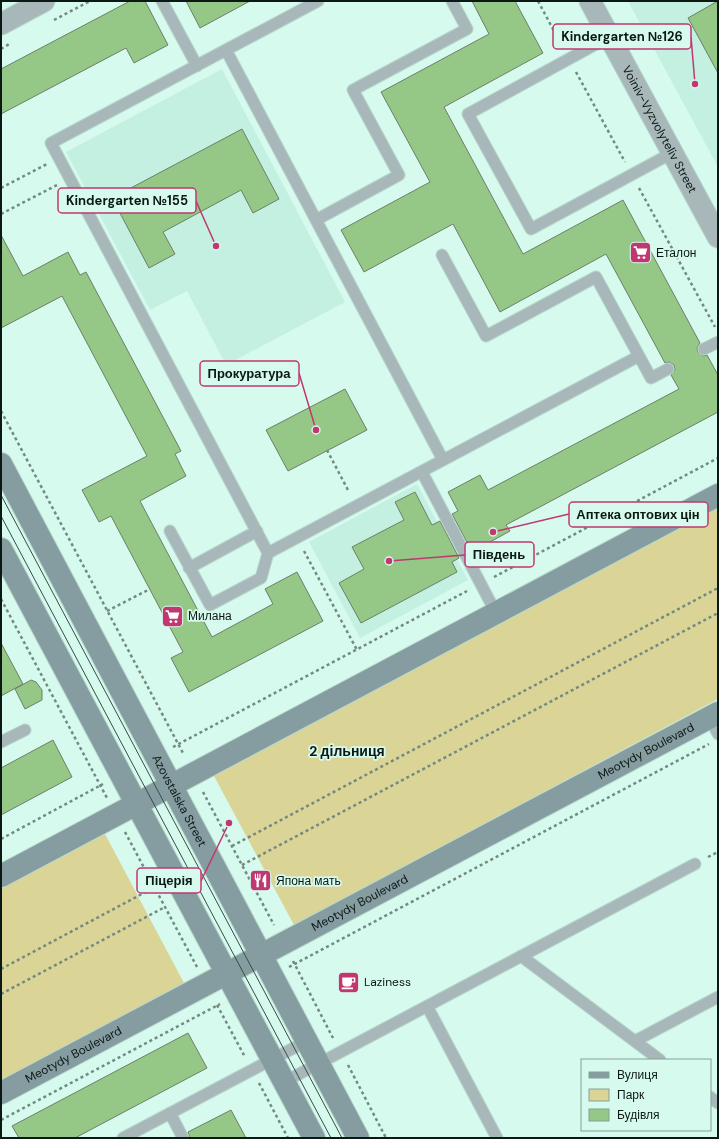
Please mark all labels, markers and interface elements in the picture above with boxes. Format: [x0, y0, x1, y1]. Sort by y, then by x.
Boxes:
callout: Kindergarten №126 [553, 24, 691, 49]
text: Kindergarten №126 [561, 28, 683, 45]
street label: Voiniv-Vyzvolyteliv Street [619, 63, 701, 196]
callout: Kindergarten №155 [58, 188, 196, 213]
text: Kindergarten №155 [66, 192, 188, 209]
supermarket icon: Еталон [627, 240, 653, 266]
place label: Еталон [656, 245, 696, 261]
callout: Прокуратура [200, 361, 299, 386]
text: Прокуратура [208, 365, 291, 382]
callout: Аптека оптових цін [569, 502, 708, 527]
text: Аптека оптових цін [576, 506, 700, 523]
callout: Південь [465, 542, 534, 567]
text: Південь [473, 546, 525, 563]
supermarket icon: Милана [160, 603, 186, 629]
place label: Милана [188, 608, 232, 624]
street label: Meotydy Boulevard [595, 719, 697, 783]
district label: 2 дільниця [309, 742, 385, 760]
street label: Azovstalska Street [148, 752, 210, 850]
callout: Піцерія [137, 868, 201, 893]
restaurant icon: Япона мать [247, 868, 273, 894]
street label: Meotydy Boulevard [309, 871, 411, 935]
text: Піцерія [145, 872, 193, 889]
place label: Япона мать [276, 873, 341, 889]
cafe icon: Laziness [335, 969, 361, 995]
place label: Laziness [364, 974, 411, 990]
street label: Meotydy Boulevard [22, 1023, 124, 1087]
legend [581, 1059, 711, 1131]
text: Вулиця [617, 1067, 658, 1083]
text: Парк [617, 1087, 645, 1103]
text: Будівля [617, 1107, 659, 1123]

